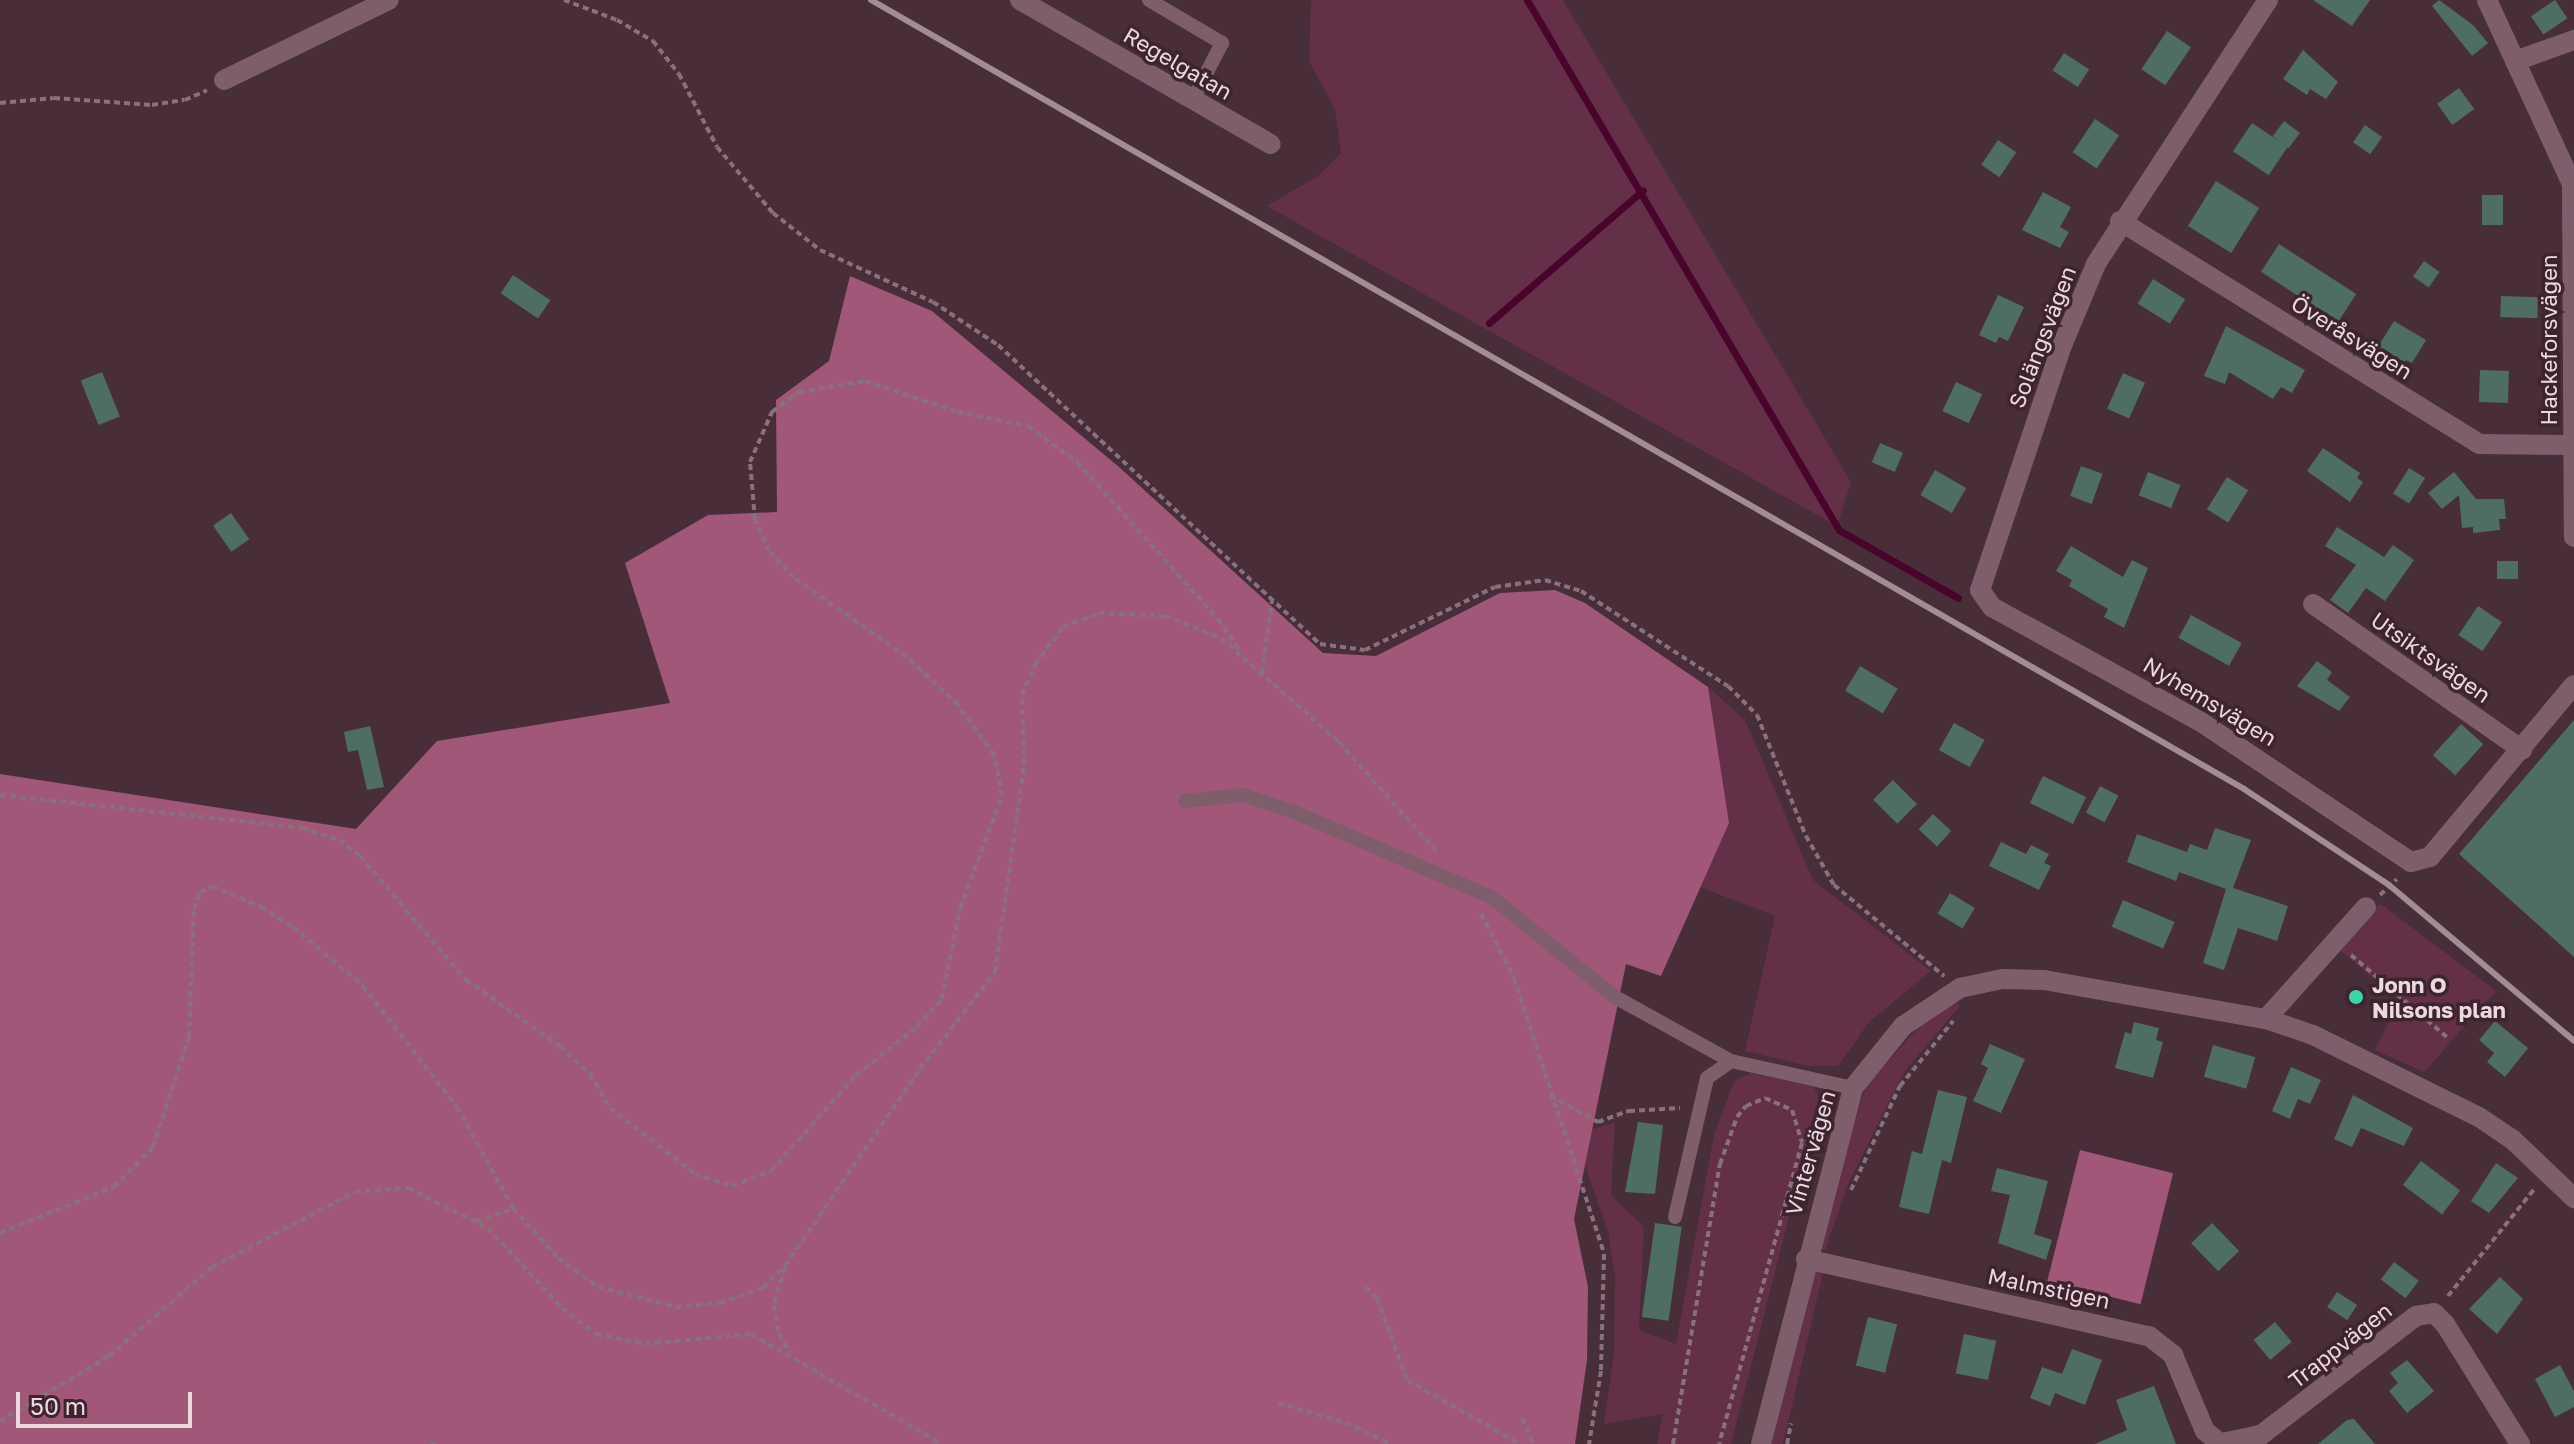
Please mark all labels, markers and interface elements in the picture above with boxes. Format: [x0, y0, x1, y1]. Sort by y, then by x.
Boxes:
street label: Regelgatan [1119, 21, 1237, 105]
street label: Hackeforsvägen [2536, 254, 2562, 426]
street label: Solängsvägen [2003, 262, 2081, 412]
street label: Överåsvägen [2287, 289, 2417, 385]
street label: Utsiktsvägen [2366, 606, 2496, 708]
street label: Nyhemsvägen [2139, 651, 2281, 751]
place label: Jonn O Nilsons plan [2372, 971, 2506, 1022]
marker: Jonn O Nilsons plan [2347, 988, 2365, 1006]
street label: Vintervägen [1780, 1087, 1840, 1219]
street label: Malmstigen [1986, 1262, 2112, 1314]
street label: Trappvägen [2283, 1297, 2397, 1393]
scale bar [20, 1376, 196, 1426]
text: 50 m [30, 1391, 86, 1420]

